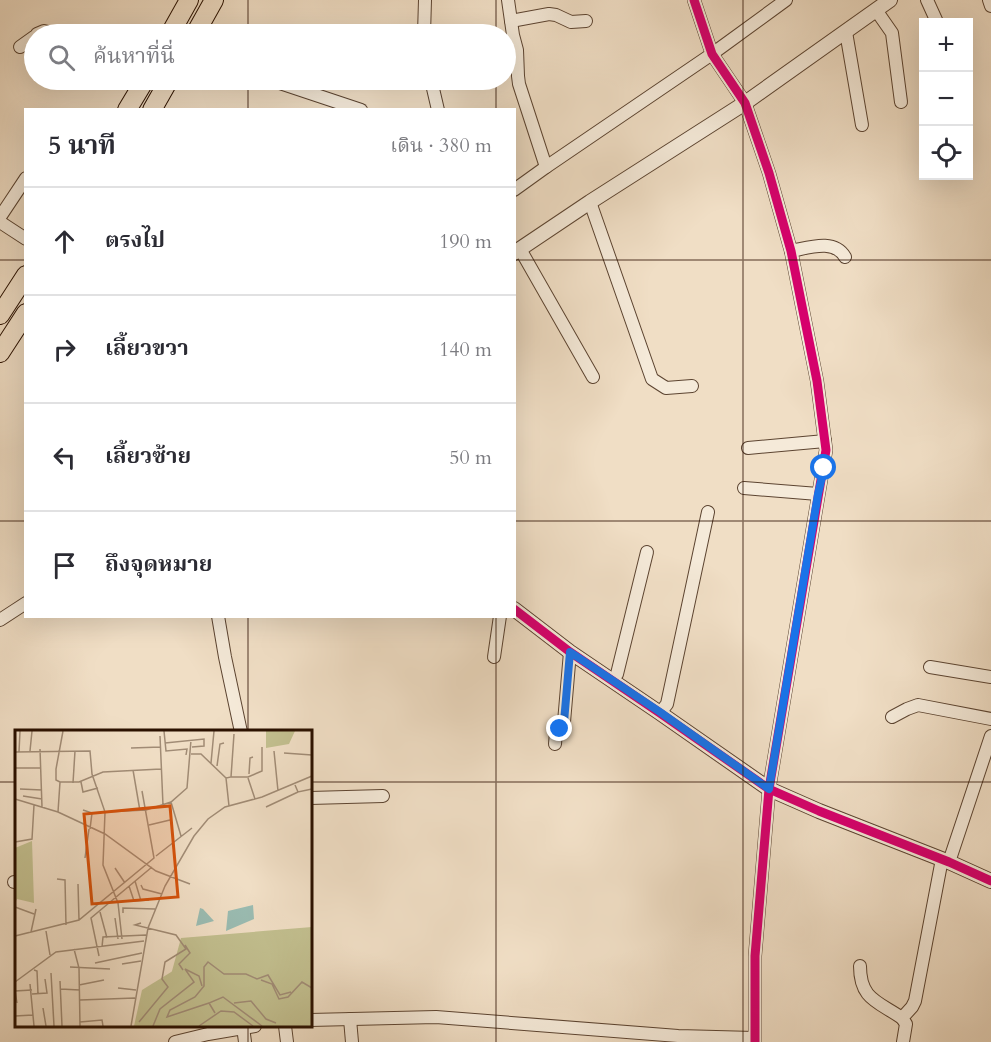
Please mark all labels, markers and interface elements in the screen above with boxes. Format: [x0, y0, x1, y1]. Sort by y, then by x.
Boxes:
map controls [919, 18, 973, 180]
button: + [919, 18, 973, 72]
search box [24, 24, 516, 90]
icon: search [45, 41, 78, 74]
text: ค้นหาที่นี่ [93, 41, 175, 71]
button: − [919, 72, 973, 126]
button: locate [919, 126, 973, 180]
text: 5 นาที [48, 128, 116, 163]
text: เดิน · 380 m [390, 132, 492, 159]
icon: ahead [48, 225, 81, 258]
text: ตรงไป [105, 225, 165, 255]
text: 190 m [439, 228, 492, 255]
icon: right [48, 333, 81, 366]
text: เลี้ยวขวา [105, 333, 189, 363]
text: 140 m [439, 336, 492, 363]
icon: left [48, 441, 81, 474]
text: เลี้ยวซ้าย [105, 441, 191, 471]
text: 50 m [449, 444, 492, 471]
route start [810, 454, 836, 480]
icon: arrive [48, 549, 81, 582]
text: ถึงจุดหมาย [105, 549, 212, 579]
route end [546, 715, 572, 741]
inset map [15, 730, 312, 1027]

